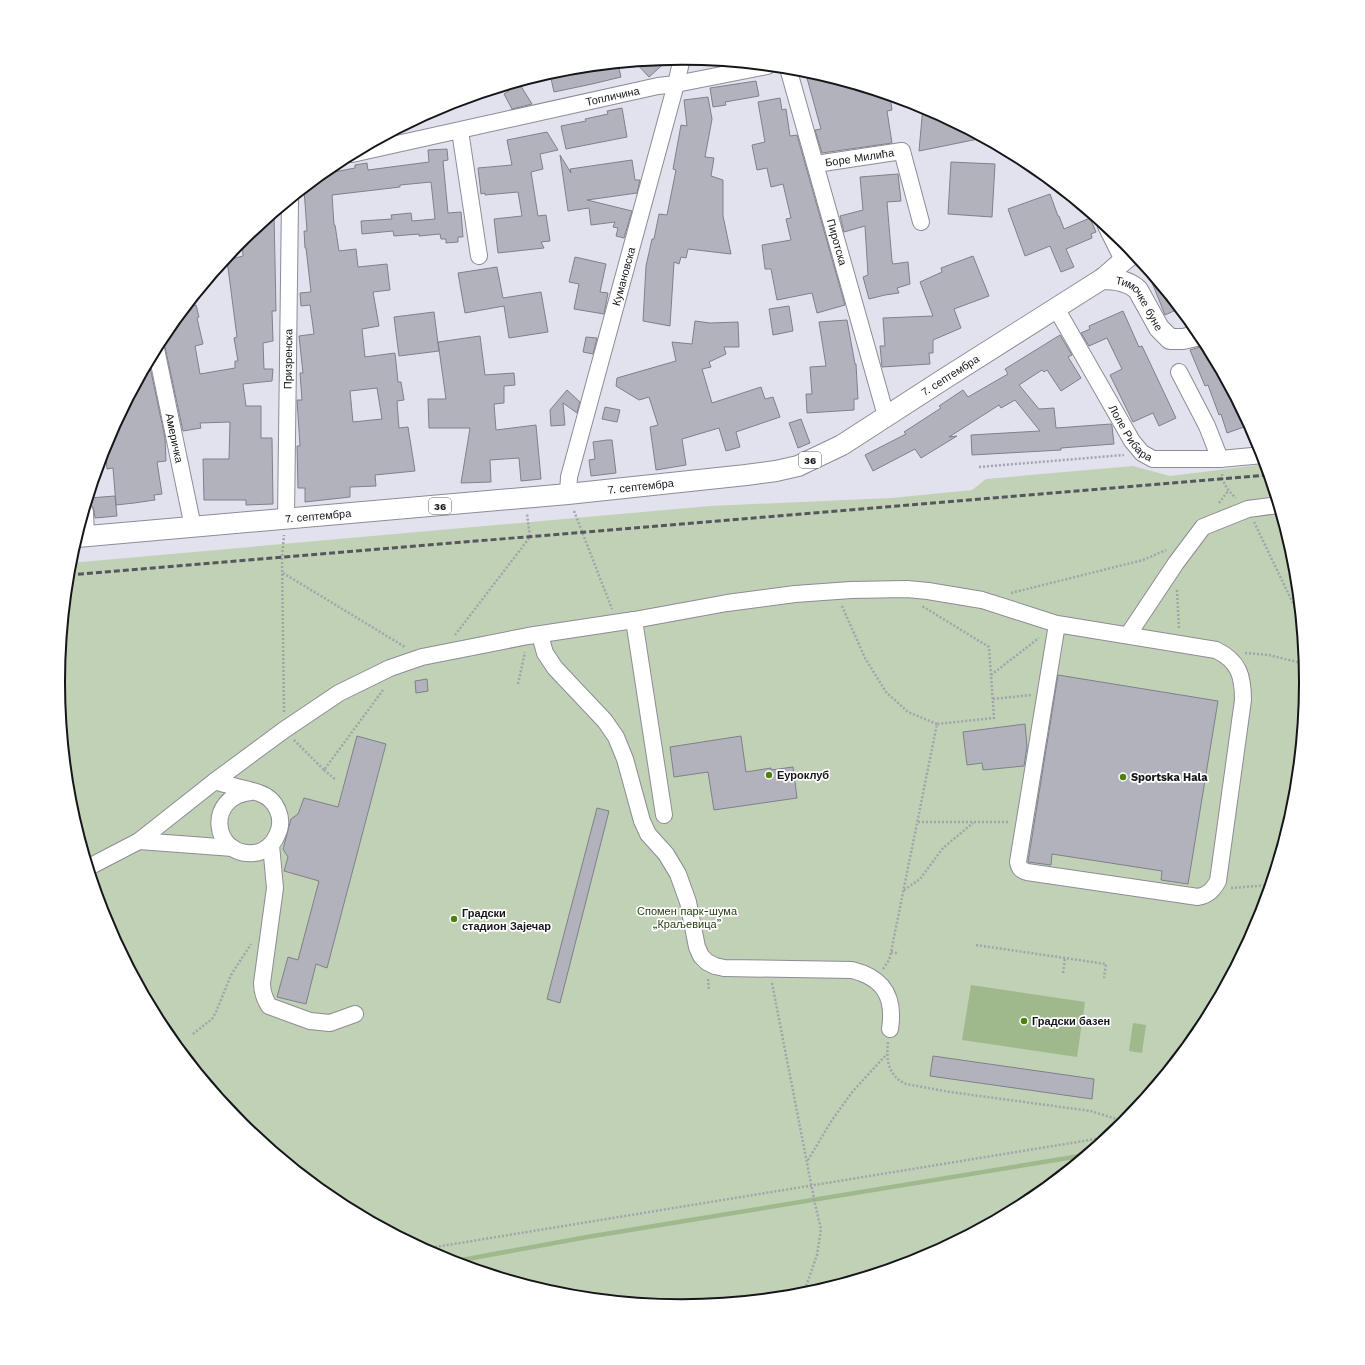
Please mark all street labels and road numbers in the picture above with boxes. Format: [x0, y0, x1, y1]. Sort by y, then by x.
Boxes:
street label: Топличина [585, 84, 642, 109]
street label: Боре Милића [824, 146, 896, 170]
street label: Пиротска [824, 218, 850, 268]
street label: Кумановска [610, 245, 639, 307]
street label: Тимочке буне [1114, 274, 1165, 333]
street label: Призренска [282, 328, 295, 389]
street label: 7. септембра [919, 352, 983, 399]
street label: Лоле Рибара [1106, 403, 1155, 465]
street label: Америчка [163, 412, 186, 465]
road number: 36 [799, 452, 821, 468]
street label: 7. септембра [607, 477, 675, 497]
road number: 36 [429, 498, 451, 514]
street label: 7. септембра [284, 507, 353, 526]

